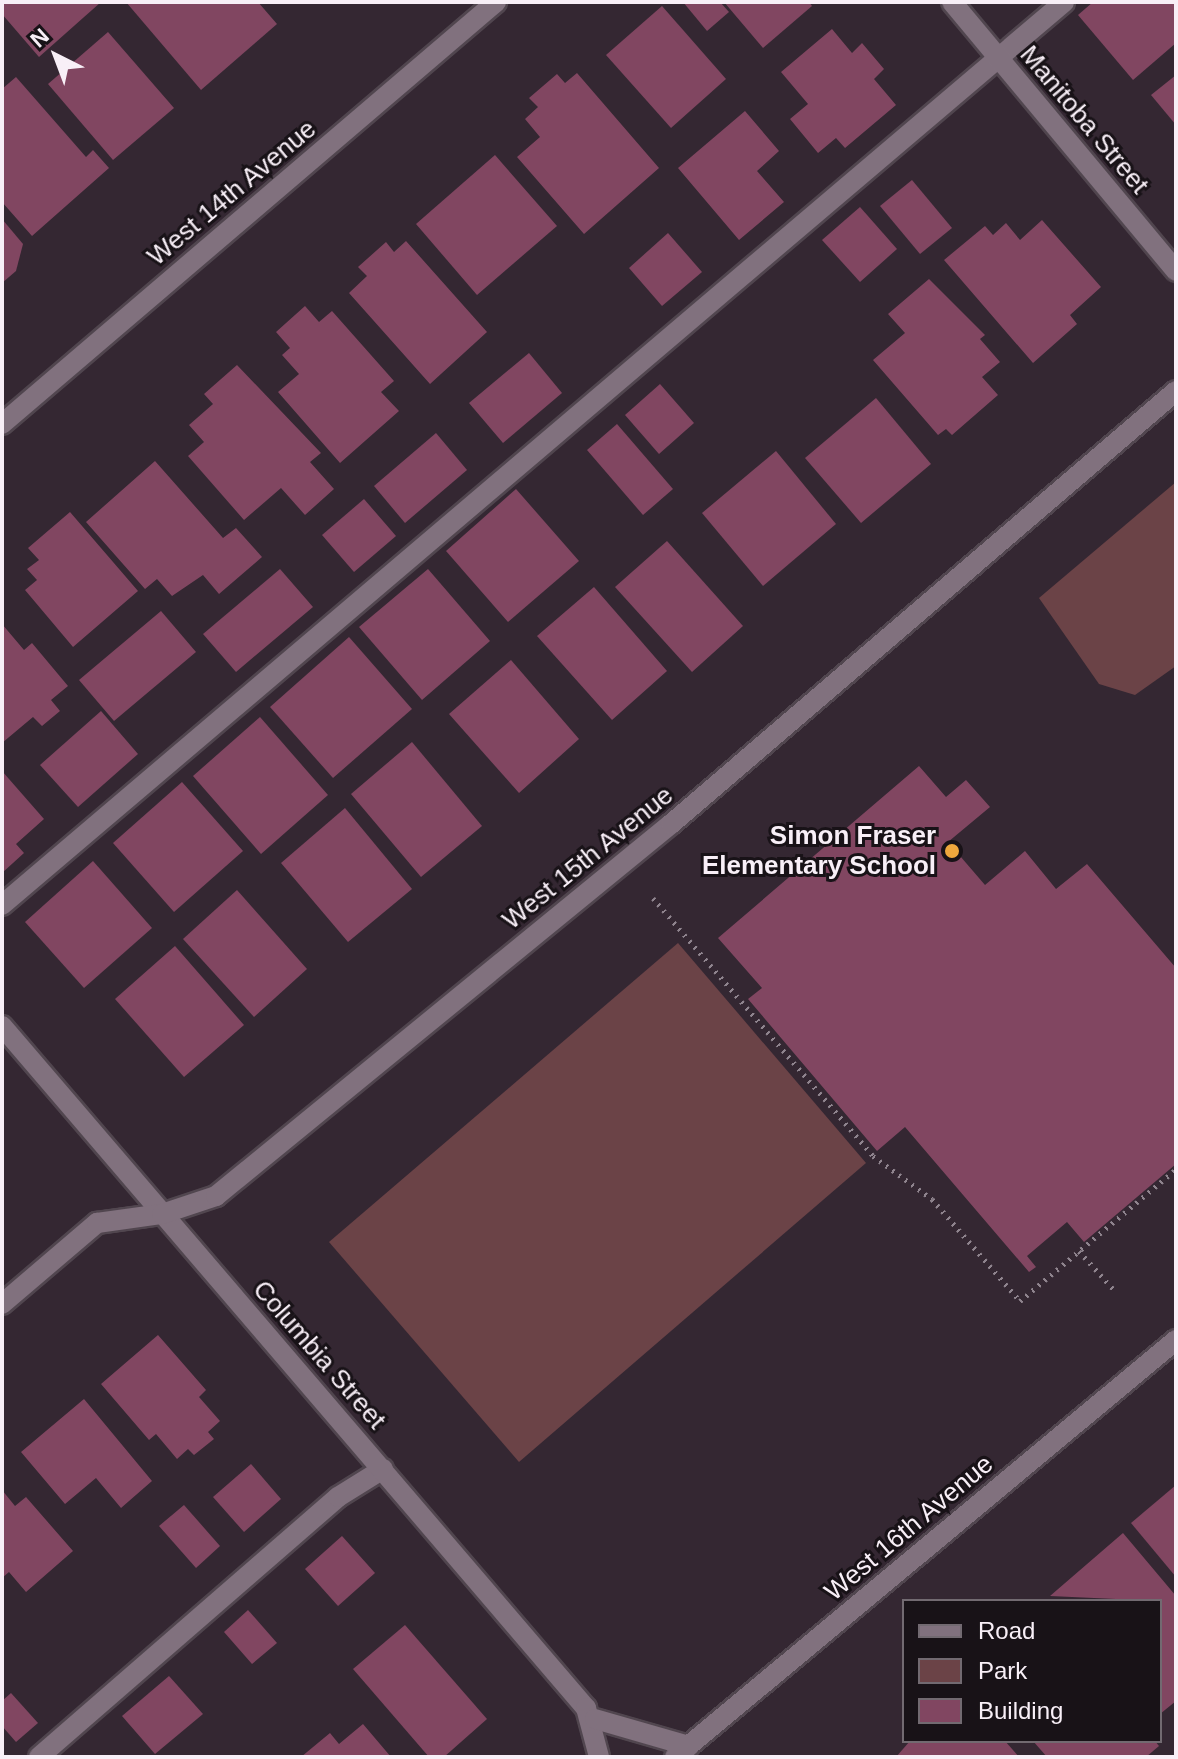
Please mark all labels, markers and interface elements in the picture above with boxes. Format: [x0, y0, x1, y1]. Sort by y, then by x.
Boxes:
north arrow [16, 16, 96, 96]
text: N [25, 23, 54, 52]
street label: Manitoba Street [1013, 40, 1155, 200]
street label: West 14th Avenue [141, 113, 323, 273]
street label: West 15th Avenue [496, 779, 680, 937]
place label: Simon Fraser Elementary School [702, 820, 936, 882]
marker: Simon Fraser Elementary School [943, 842, 961, 860]
street label: Columbia Street [246, 1274, 392, 1436]
street label: West 16th Avenue [818, 1448, 1000, 1608]
legend [902, 1599, 1162, 1743]
text: Road [978, 1617, 1035, 1644]
text: Park [978, 1657, 1027, 1684]
text: Building [978, 1697, 1063, 1724]

